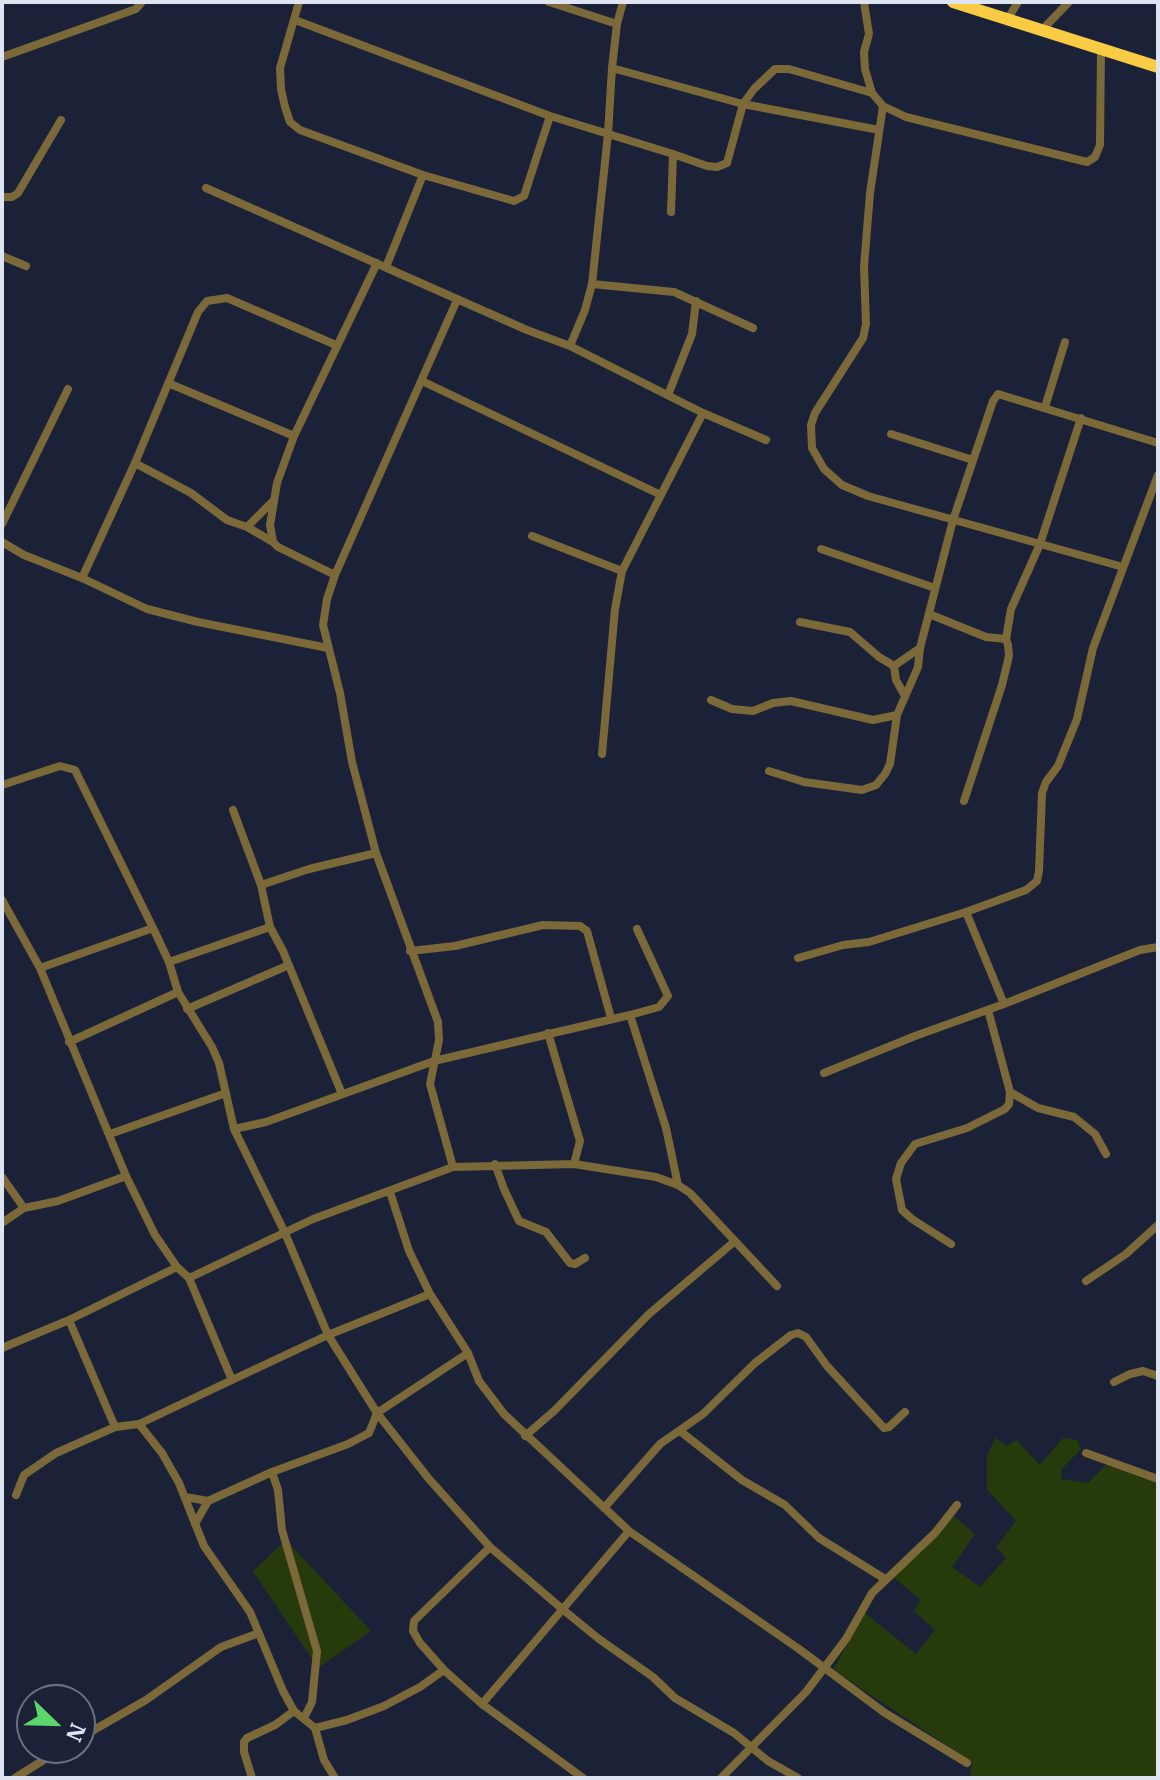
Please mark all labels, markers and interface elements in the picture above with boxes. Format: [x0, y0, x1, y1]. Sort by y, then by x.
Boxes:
north arrow [16, 1684, 96, 1764]
text: N [60, 1719, 93, 1746]

